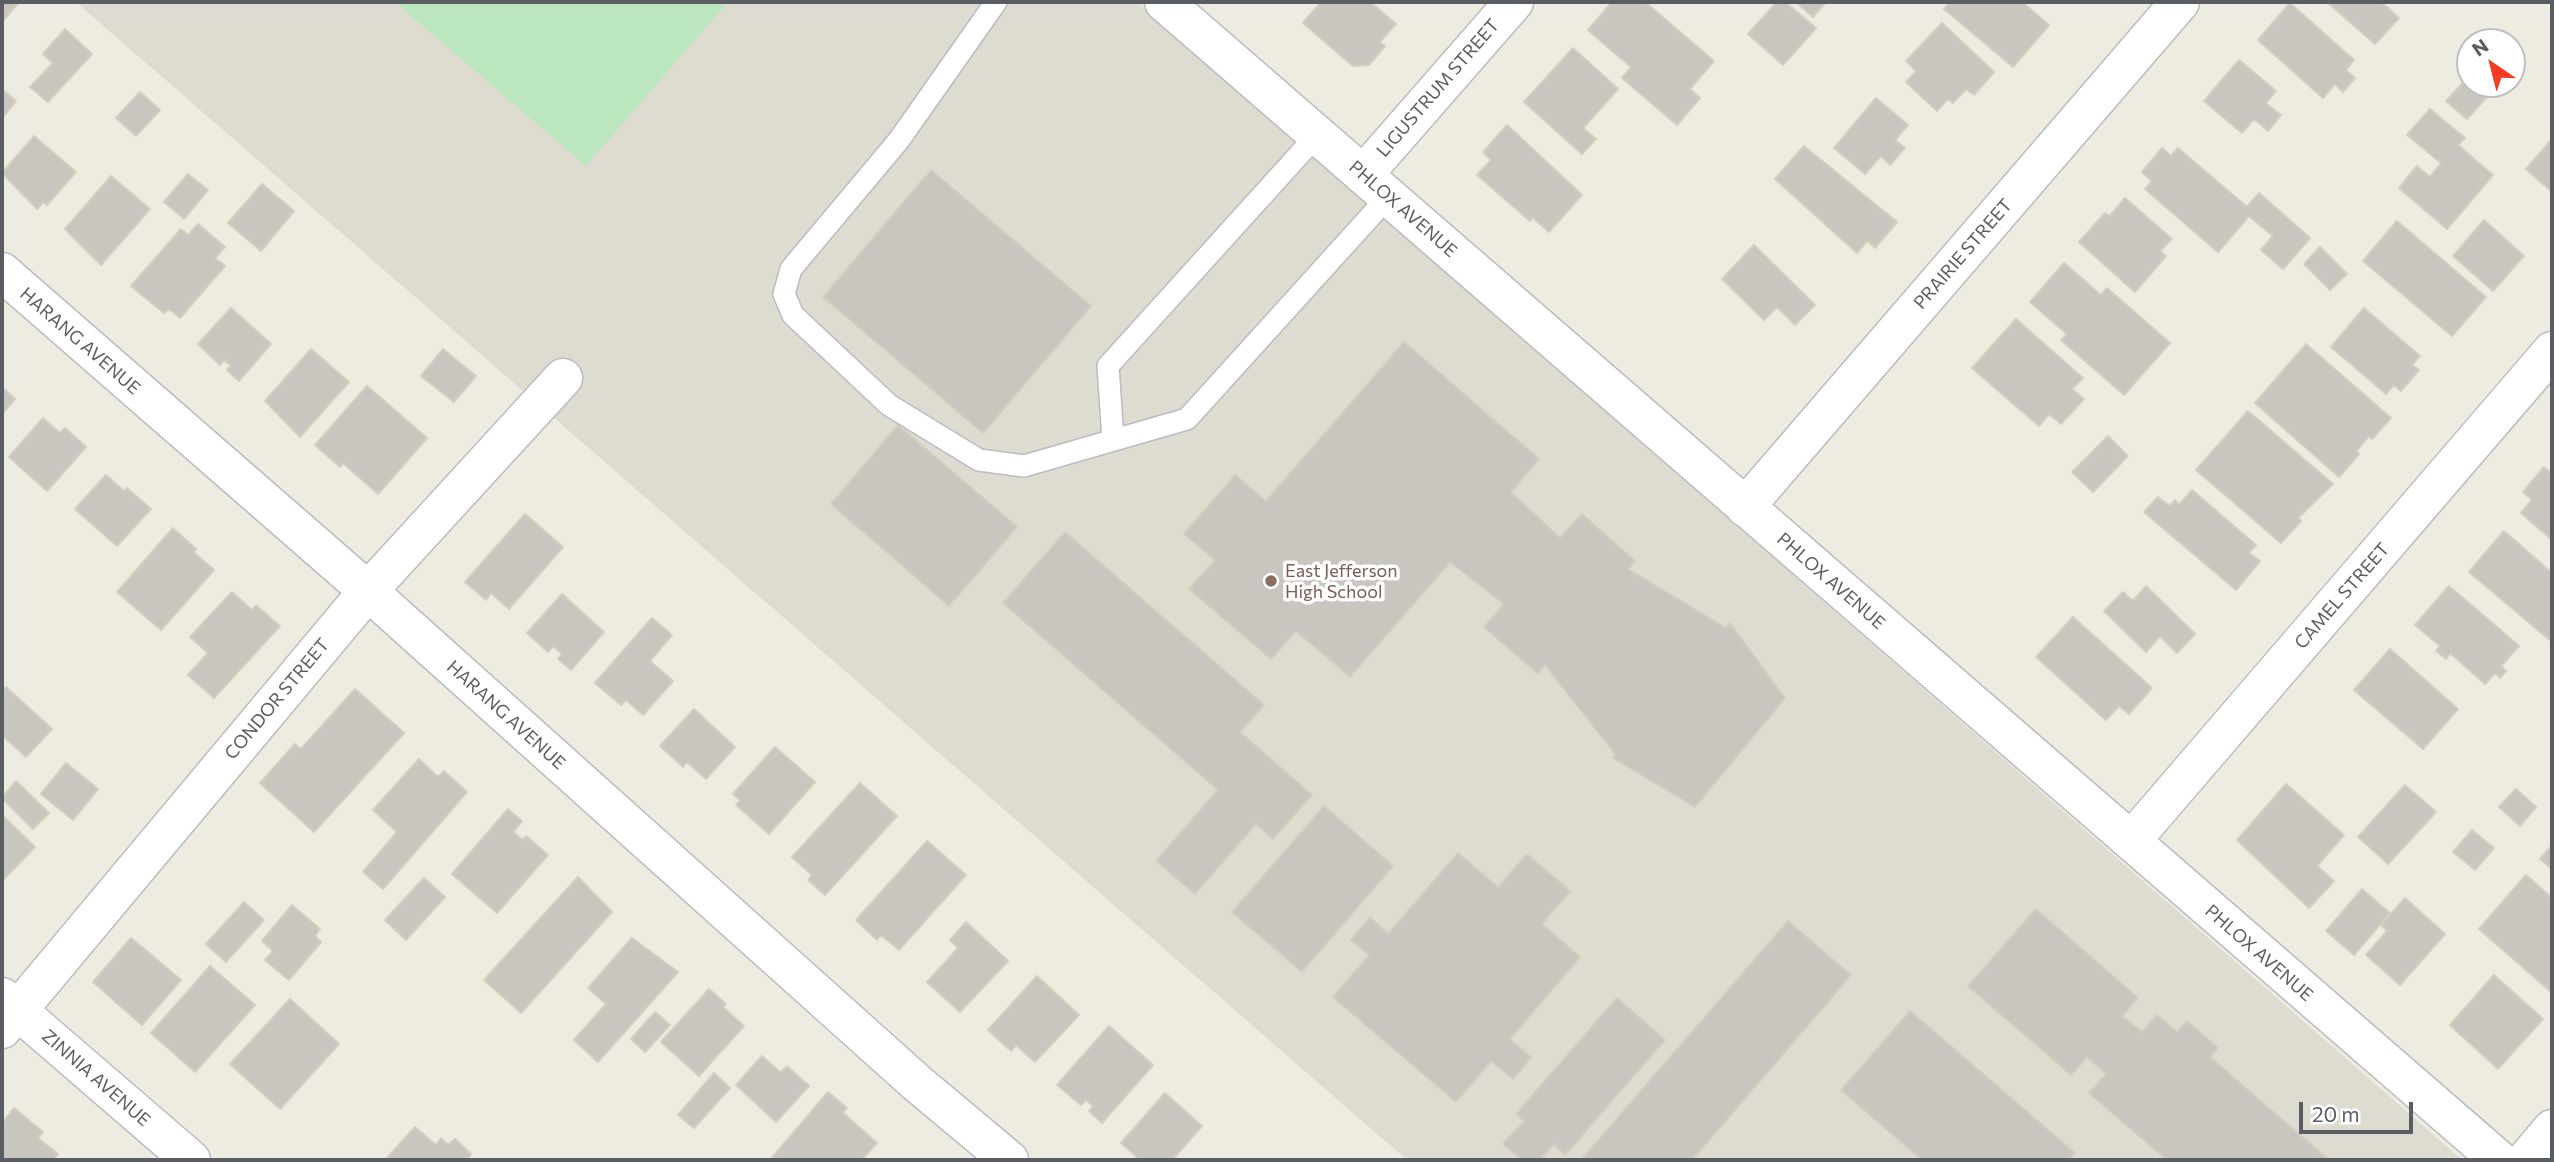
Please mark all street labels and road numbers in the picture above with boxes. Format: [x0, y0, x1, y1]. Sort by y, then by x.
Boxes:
street label: LIGUSTRUM STREET [1372, 15, 1504, 161]
street label: PHLOX AVENUE [1345, 156, 1461, 262]
street label: PRAIRIE STREET [1909, 195, 2017, 313]
street label: HARANG AVENUE [15, 283, 145, 399]
street label: PHLOX AVENUE [1773, 528, 1889, 634]
street label: CAMEL STREET [2290, 539, 2394, 653]
street label: CONDOR STREET [220, 634, 334, 764]
street label: HARANG AVENUE [442, 656, 570, 774]
street label: PHLOX AVENUE [2201, 900, 2317, 1006]
street label: ZINNIA AVENUE [37, 1025, 155, 1131]

